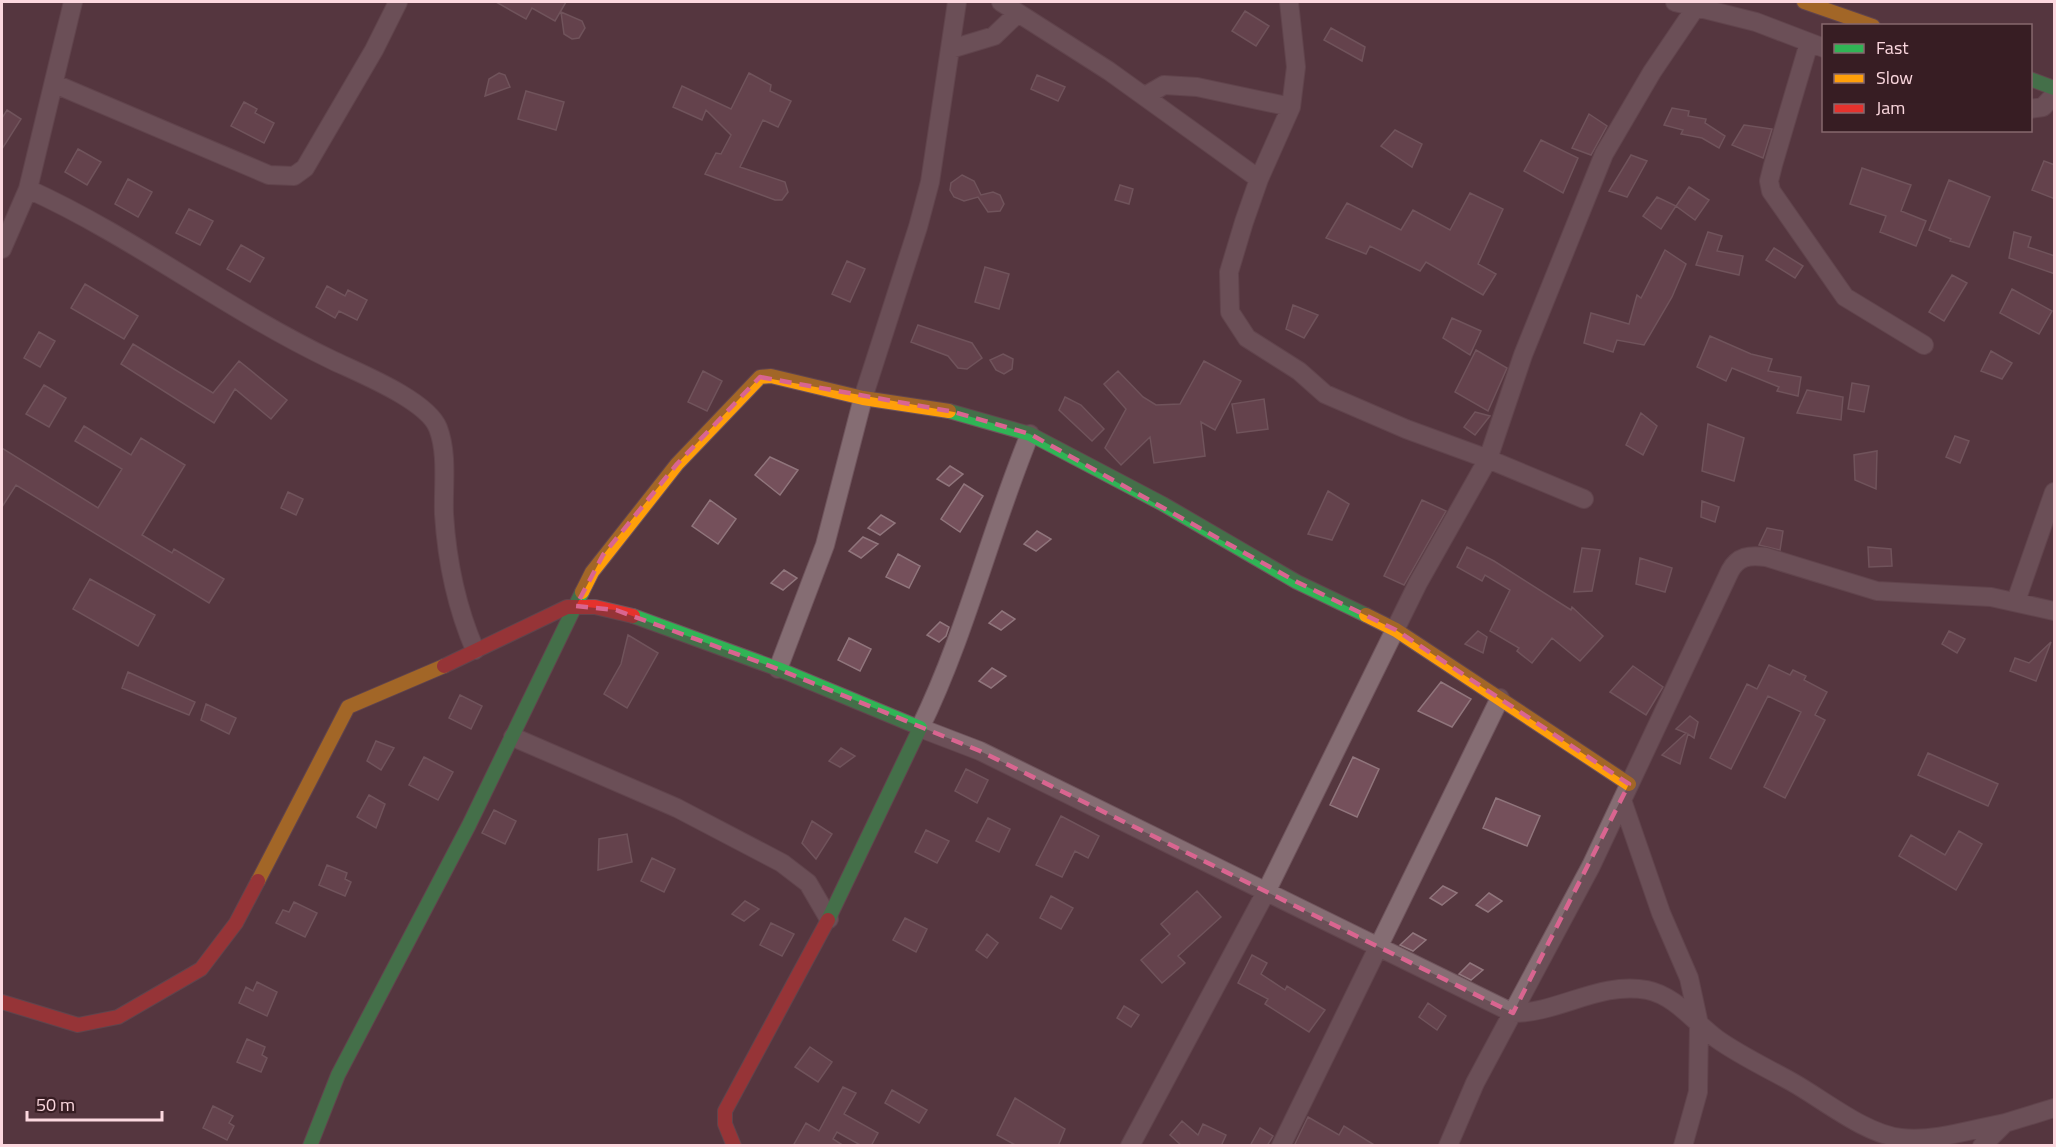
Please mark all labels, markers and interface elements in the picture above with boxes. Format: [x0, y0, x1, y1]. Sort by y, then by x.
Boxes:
legend [1822, 24, 2032, 132]
text: Fast [1876, 34, 1909, 61]
text: Slow [1876, 64, 1913, 91]
text: Jam [1876, 94, 1905, 121]
scale bar [27, 1084, 162, 1122]
text: 50 m [36, 1091, 75, 1118]

